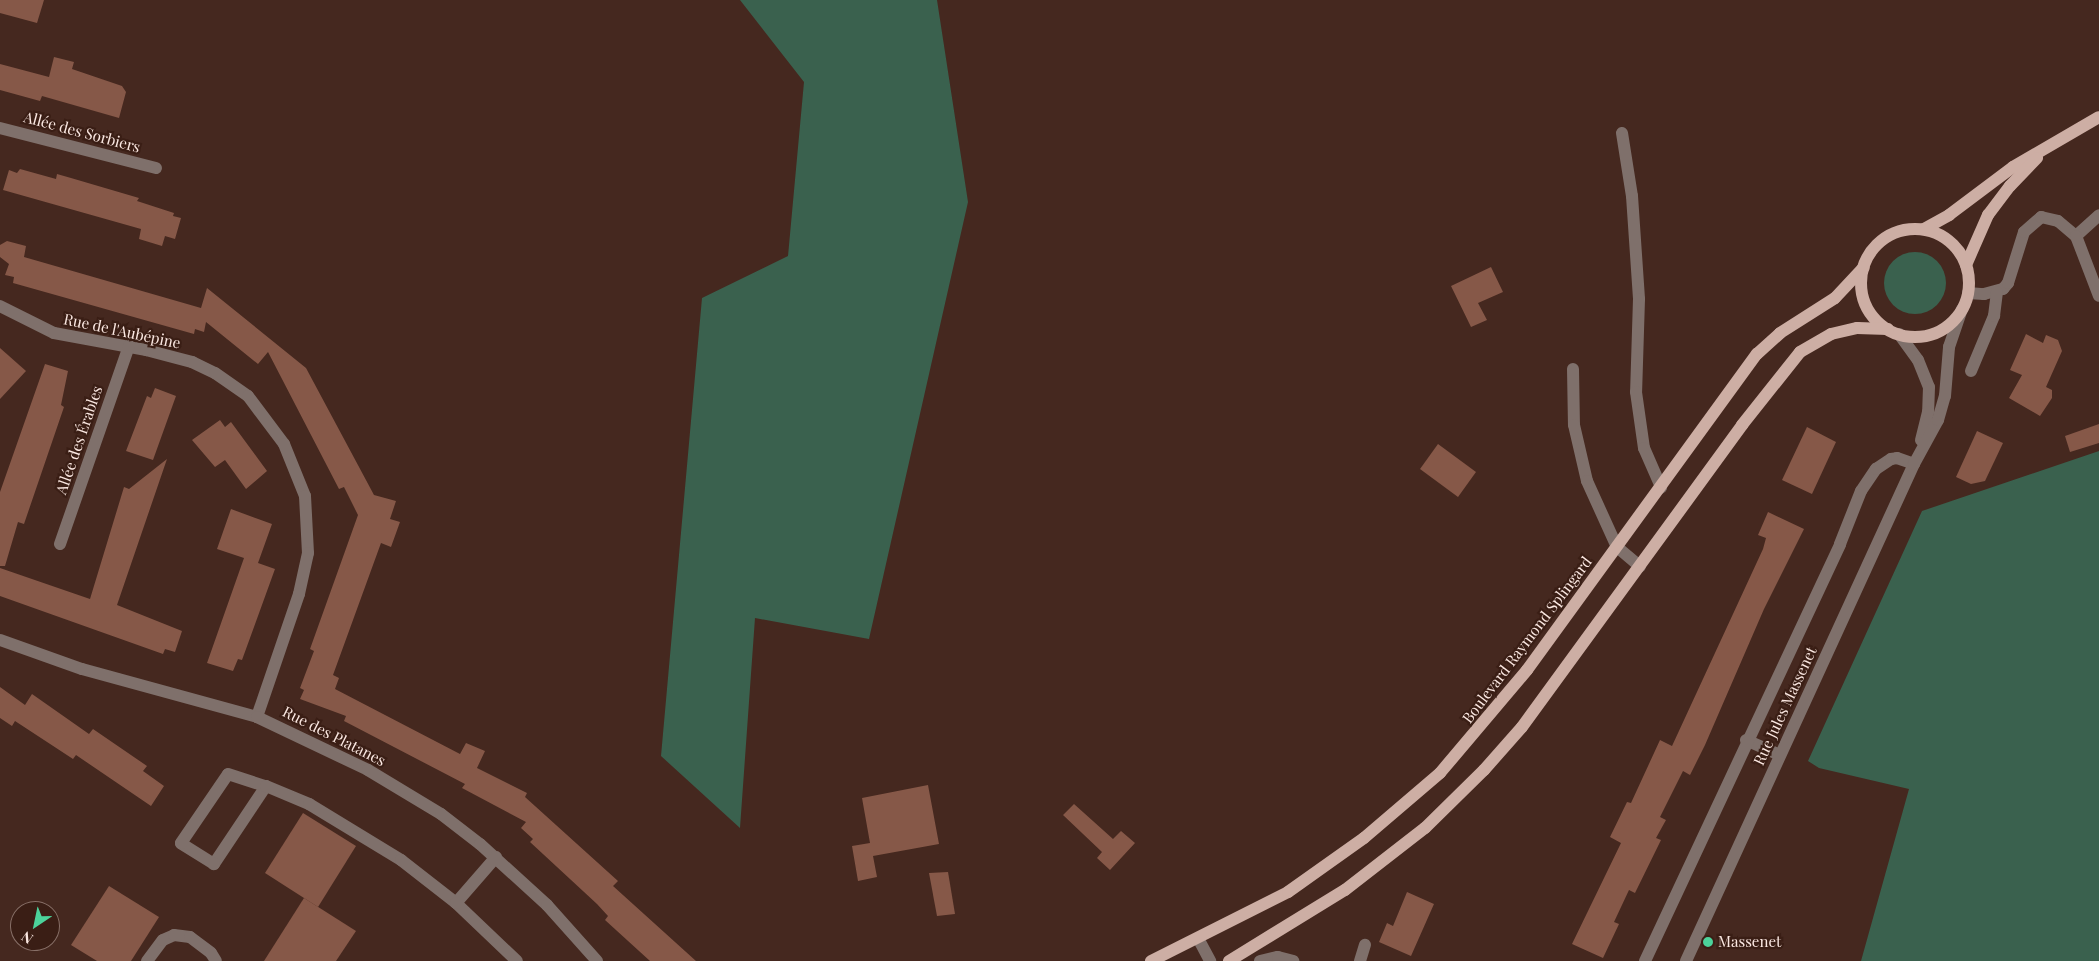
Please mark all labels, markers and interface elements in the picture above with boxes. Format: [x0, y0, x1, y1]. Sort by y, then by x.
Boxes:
street label: Allée des Sorbiers [22, 108, 142, 156]
street label: Rue de l'Aubépine [62, 310, 182, 352]
street label: Allée des Érables [52, 383, 106, 497]
street label: Boulevard Raymond Splingard [1459, 553, 1595, 727]
street label: Rue Jules Massenet [1750, 644, 1820, 768]
street label: Rue des Platanes [280, 702, 388, 770]
north arrow [10, 901, 60, 951]
text: N [17, 927, 36, 949]
place label: Massenet [1718, 933, 1781, 951]
marker: Massenet [1702, 936, 1714, 948]

